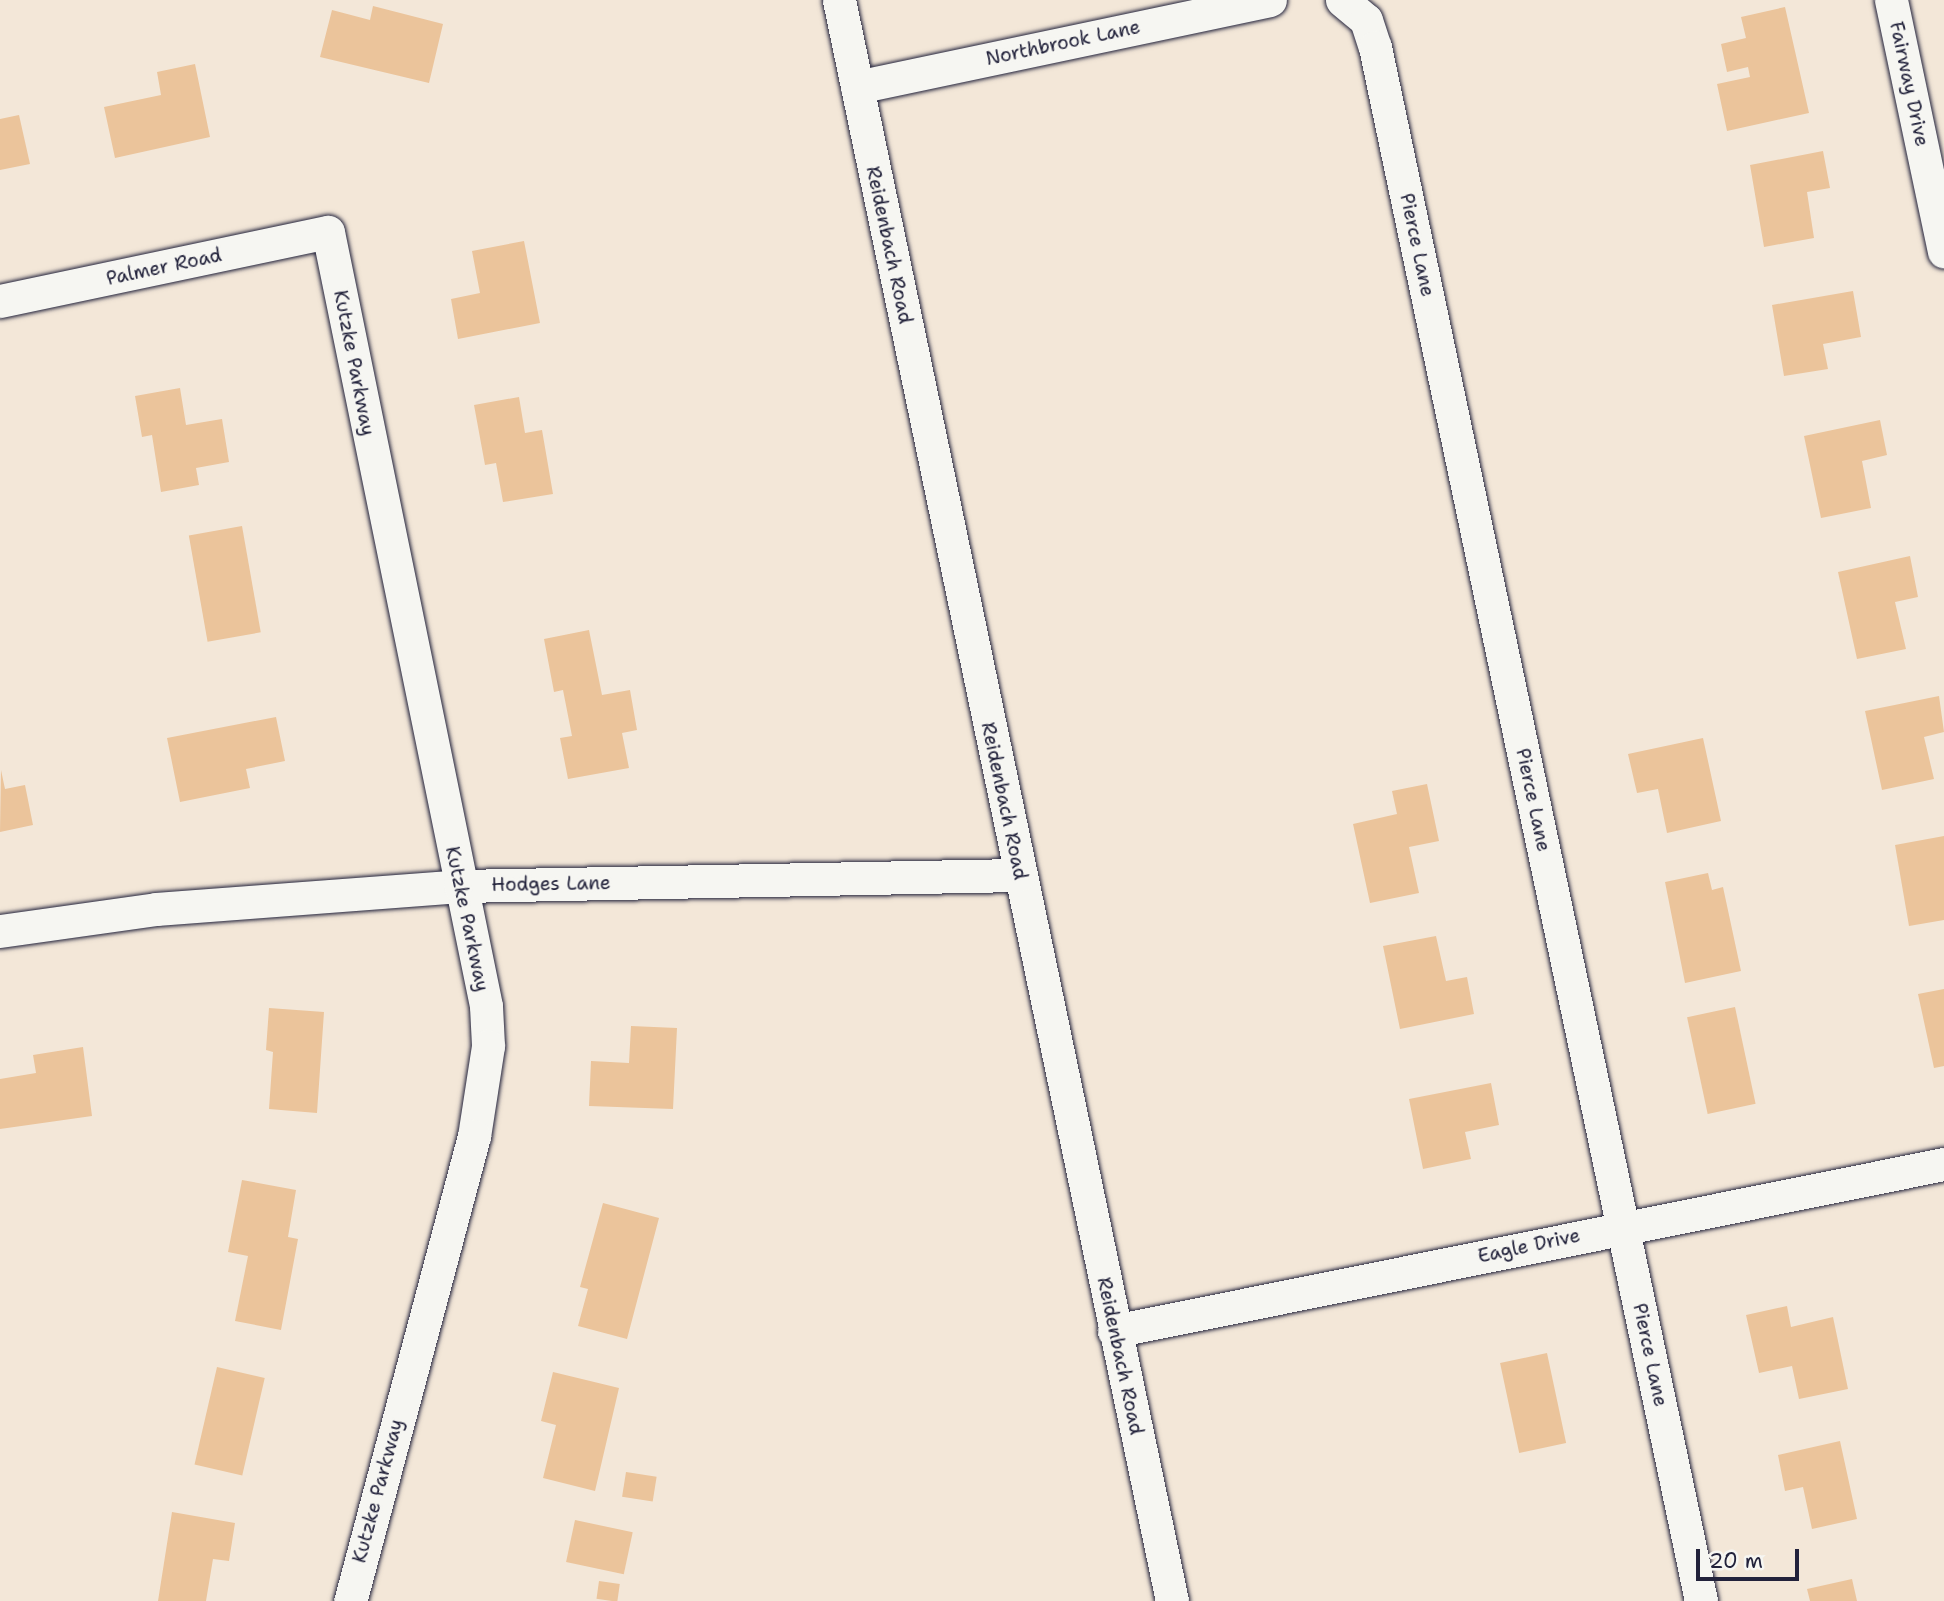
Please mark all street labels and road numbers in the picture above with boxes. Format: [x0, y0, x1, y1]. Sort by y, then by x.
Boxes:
street label: Northbrook Lane [984, 16, 1142, 70]
street label: Fairway Drive [1885, 20, 1933, 148]
street label: Reidenbach Road [861, 164, 917, 326]
street label: Pierce Lane [1395, 191, 1439, 299]
street label: Palmer Road [104, 244, 224, 290]
street label: Kutzke Parkway [329, 288, 379, 438]
street label: Reidenbach Road [976, 720, 1032, 882]
street label: Pierce Lane [1511, 746, 1555, 854]
street label: Kutzke Parkway [440, 844, 494, 994]
street label: Hodges Lane [491, 872, 611, 896]
street label: Eagle Drive [1476, 1224, 1582, 1268]
street label: Reidenbach Road [1092, 1275, 1148, 1437]
street label: Pierce Lane [1628, 1301, 1672, 1409]
street label: Kutzke Parkway [348, 1417, 408, 1565]

